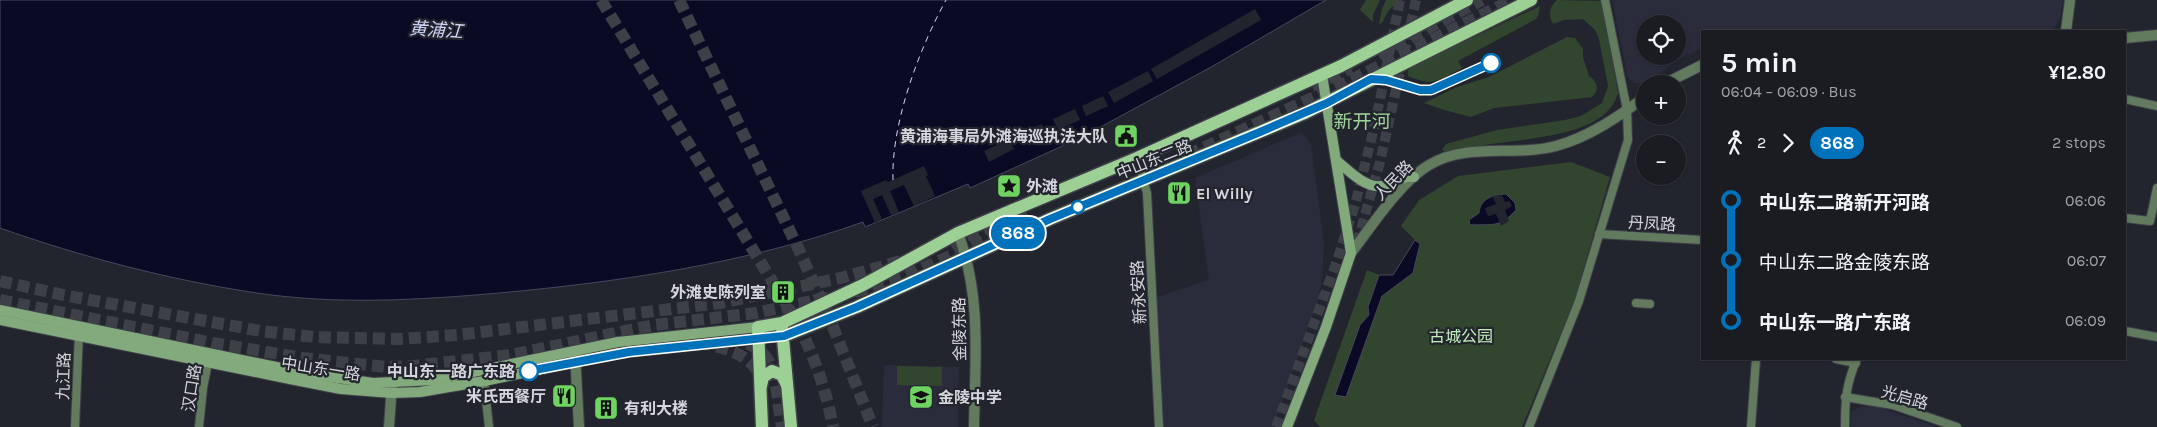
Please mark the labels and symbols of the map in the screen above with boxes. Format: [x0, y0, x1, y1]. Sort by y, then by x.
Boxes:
water label: 黄浦江 [408, 17, 466, 43]
unlabelled marker [1481, 53, 1501, 73]
district label: 新开河 [1333, 111, 1391, 133]
public building icon: 黄浦海事局外滩海巡执法大队 [1113, 123, 1139, 149]
place label: 黄浦海事局外滩海巡执法大队 [900, 127, 1108, 146]
street label: 中山东二路 [1114, 136, 1195, 183]
street label: 人民路 [1370, 156, 1417, 204]
place icon: 外滩 [996, 173, 1022, 199]
place label: 外滩 [1026, 177, 1058, 196]
restaurant icon: El Willy [1166, 180, 1192, 206]
place label: El Willy [1196, 184, 1253, 203]
unlabelled marker [1071, 200, 1085, 214]
street label: 丹凤路 [1628, 213, 1676, 234]
line badge: 868 [989, 217, 1047, 249]
street label: 新永安路 [1127, 260, 1150, 324]
building icon: 外滩史陈列室 [770, 279, 796, 305]
place label: 外滩史陈列室 [670, 283, 766, 302]
street label: 金陵东路 [949, 297, 970, 361]
park label: 古城公园 [1429, 327, 1493, 346]
street label: 九江路 [53, 352, 74, 400]
street label: 中山东一路 [280, 353, 362, 384]
marker: 中山东一路广东路 [519, 361, 539, 381]
place label: 中山东一路广东路 [387, 362, 515, 381]
street label: 汉口路 [178, 363, 205, 413]
street label: 光启路 [1879, 382, 1931, 413]
restaurant icon: 米氏西餐厅 [551, 383, 577, 409]
school or university icon: 金陵中学 [908, 384, 934, 410]
place label: 米氏西餐厅 [466, 387, 546, 406]
place label: 金陵中学 [938, 388, 1002, 407]
building icon: 有利大楼 [593, 395, 619, 421]
place label: 有利大楼 [624, 399, 688, 418]

